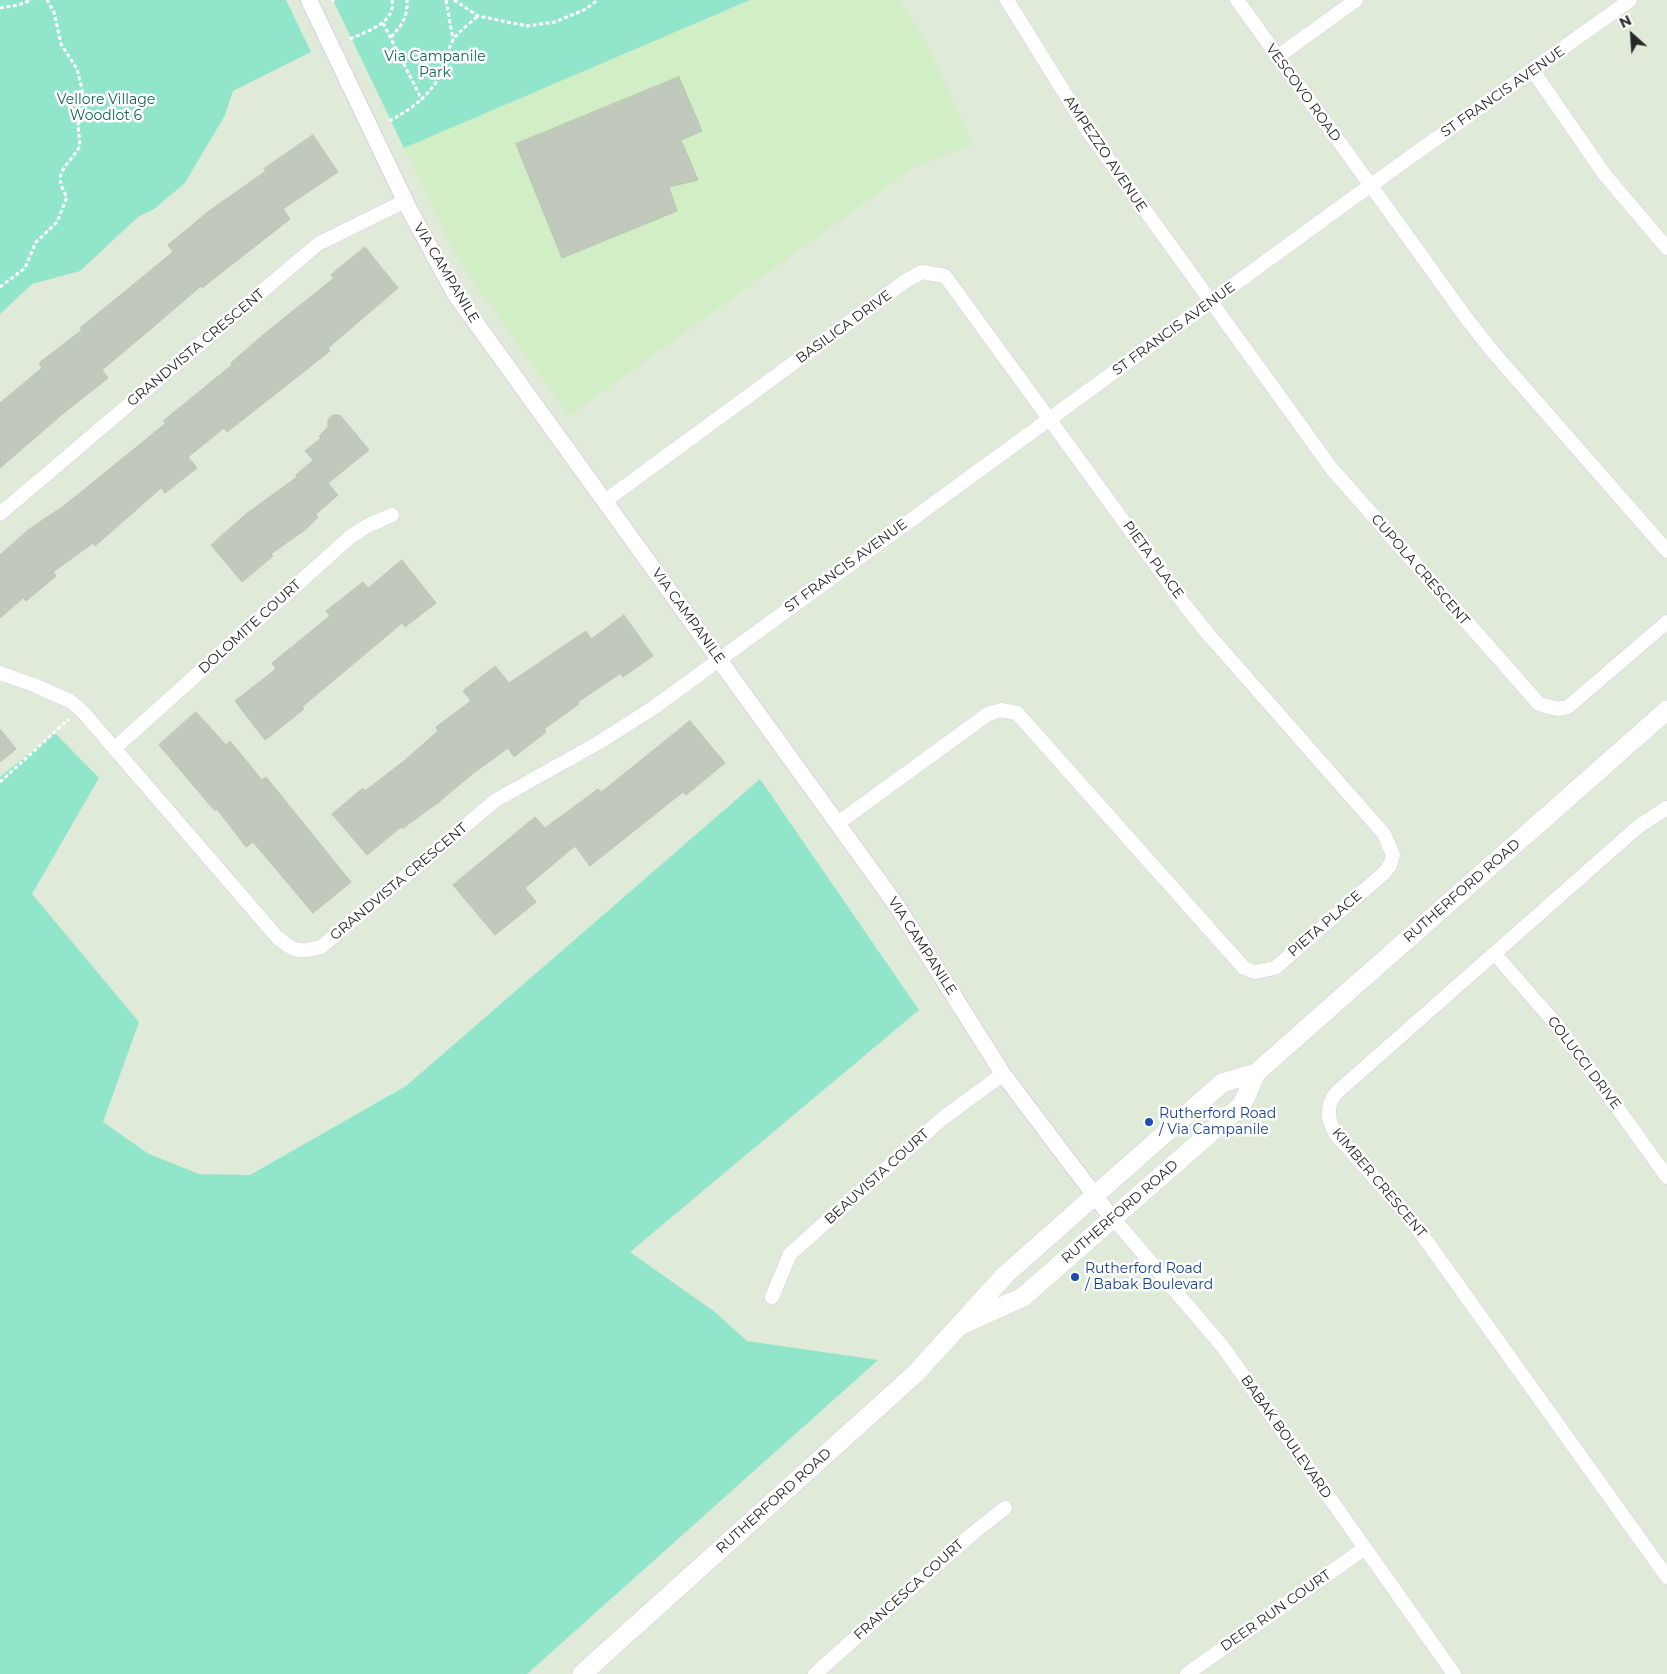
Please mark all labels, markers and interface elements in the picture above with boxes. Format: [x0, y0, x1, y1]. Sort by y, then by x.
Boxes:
north arrow [1607, 10, 1657, 60]
text: N [1616, 11, 1634, 32]
street label: VESCOVO ROAD [1262, 41, 1344, 145]
street label: ST FRANCIS AVENUE [1438, 43, 1568, 141]
park label: Via Campanile Park [384, 49, 486, 82]
park label: Vellore Village Woodlot 6 [57, 92, 155, 124]
street label: AMPEZZO AVENUE [1060, 93, 1150, 215]
street label: VIA CAMPANILE [410, 220, 482, 326]
street label: ST FRANCIS AVENUE [1109, 279, 1239, 379]
street label: GRANDVISTA CRESCENT [124, 286, 268, 410]
street label: BASILICA DRIVE [793, 287, 895, 367]
street label: CUPOLA CRESCENT [1367, 511, 1473, 629]
street label: ST FRANCIS AVENUE [781, 516, 911, 616]
street label: PIETA PLACE [1119, 518, 1187, 602]
street label: VIA CAMPANILE [648, 565, 728, 667]
street label: DOLOMITE COURT [195, 577, 305, 677]
street label: GRANDVISTA CRESCENT [327, 820, 471, 944]
street label: RUTHERFORD ROAD [1400, 836, 1524, 946]
street label: PIETA PLACE [1285, 887, 1365, 961]
street label: VIA CAMPANILE [884, 894, 960, 998]
street label: COLUCCI DRIVE [1544, 1013, 1624, 1113]
place label: Rutherford Road / Via Campanile [1159, 1106, 1276, 1138]
marker: Rutherford Road / Via Campanile [1143, 1116, 1155, 1128]
street label: KIMBER CRESCENT [1328, 1125, 1430, 1241]
street label: BEAUVISTA COURT [821, 1126, 933, 1228]
street label: RUTHERFORD ROAD [1058, 1157, 1182, 1267]
place label: Rutherford Road / Babak Boulevard [1085, 1261, 1213, 1294]
marker: Rutherford Road / Babak Boulevard [1069, 1271, 1081, 1283]
street label: BABAK BOULEVARD [1237, 1372, 1335, 1502]
street label: RUTHERFORD ROAD [713, 1445, 835, 1557]
street label: FRANCESCA COURT [851, 1536, 967, 1644]
street label: DEER RUN COURT [1218, 1567, 1334, 1655]

